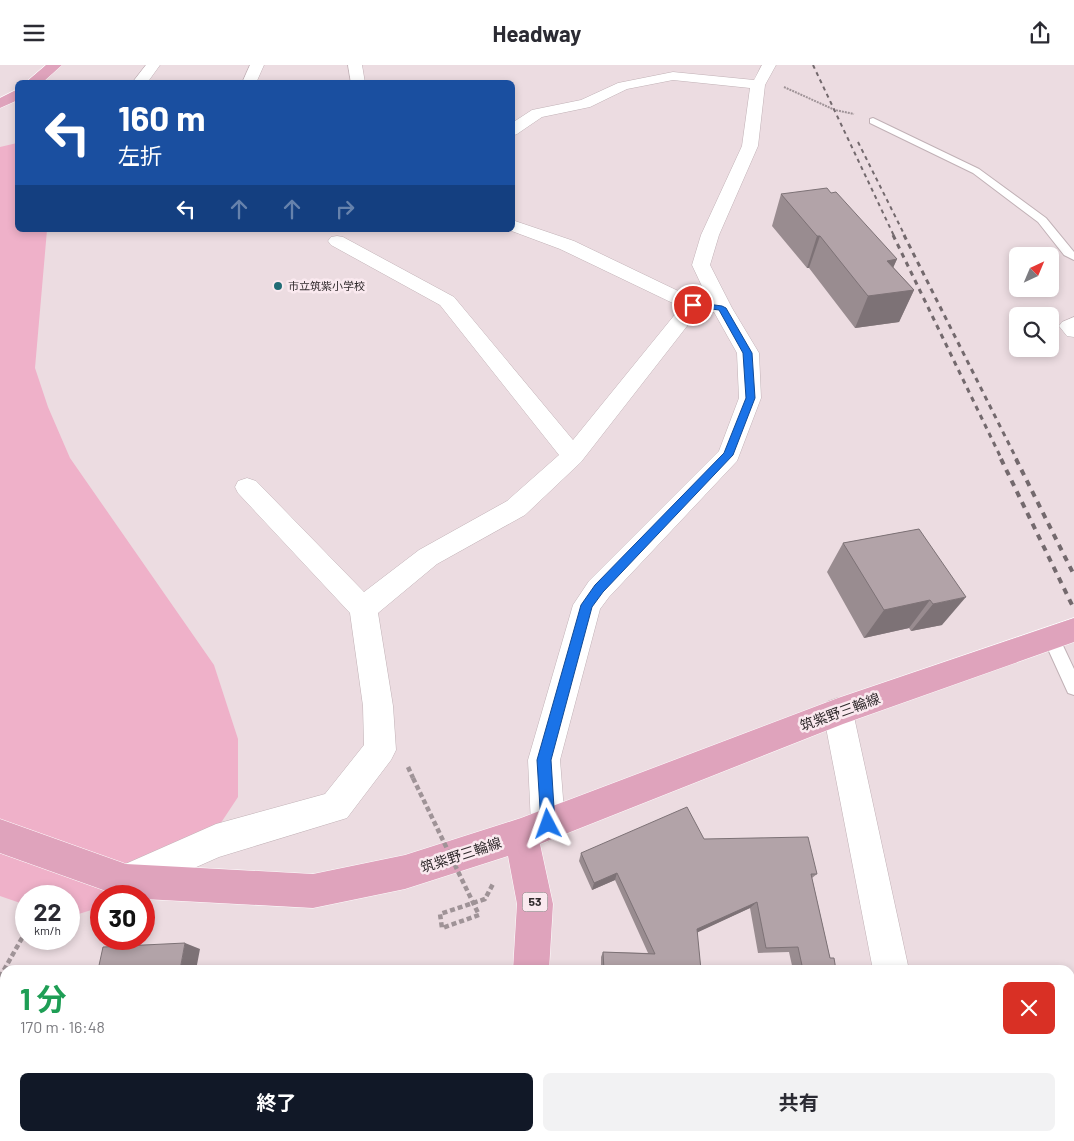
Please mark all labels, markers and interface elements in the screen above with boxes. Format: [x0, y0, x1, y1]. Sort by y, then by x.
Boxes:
icon: menu [20, 19, 48, 47]
icon: share [1026, 19, 1054, 47]
text: Headway [493, 20, 581, 46]
text: 160 m [118, 96, 205, 138]
icon: left [35, 100, 100, 165]
text: 左折 [118, 142, 162, 168]
icon: left [172, 195, 200, 223]
icon: ahead [225, 195, 253, 223]
icon: ahead [278, 195, 306, 223]
icon: right [331, 195, 359, 223]
north arrow [1009, 247, 1059, 297]
map controls [1009, 247, 1059, 357]
place label: 市立筑紫小学校 [288, 279, 365, 292]
marker: 市立筑紫小学校 [272, 280, 284, 292]
pin [672, 284, 714, 326]
icon: arrive [679, 291, 707, 319]
button: search [1009, 307, 1059, 357]
street label: 筑紫野三輪線 [797, 689, 882, 734]
position arrow [521, 797, 573, 849]
street label: 筑紫野三輪線 [418, 833, 503, 876]
speed limit sign: 30 [90, 885, 155, 950]
road number: 53 [522, 893, 548, 911]
text: 22 [33, 896, 62, 926]
text: km/h [34, 923, 61, 937]
text: 1 分 [20, 980, 67, 1016]
button: close [1003, 982, 1055, 1034]
text: 170 m · 16:48 [20, 1017, 105, 1036]
button: 終了 [20, 1073, 533, 1131]
button: 共有 [543, 1073, 1055, 1131]

